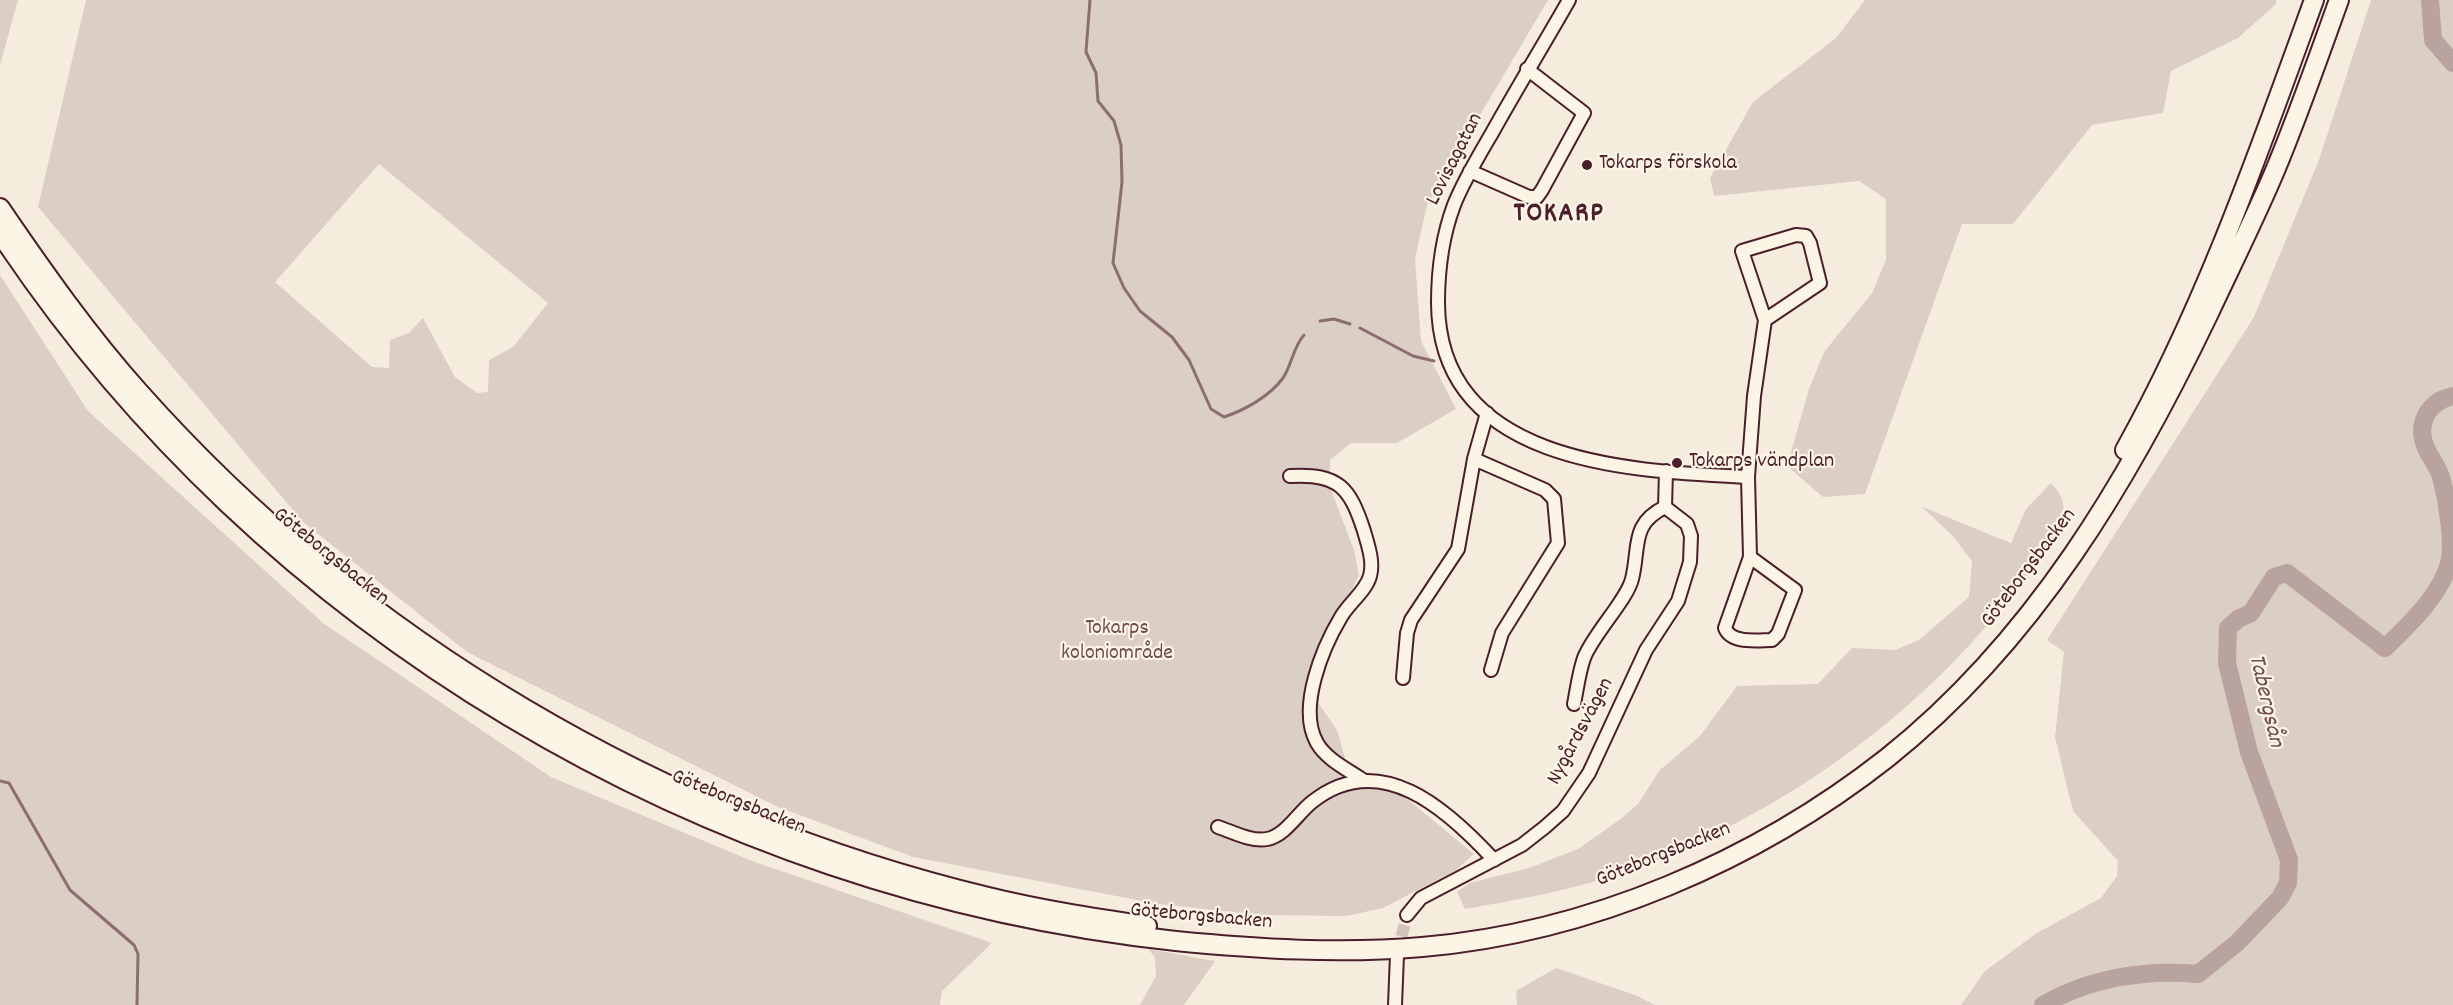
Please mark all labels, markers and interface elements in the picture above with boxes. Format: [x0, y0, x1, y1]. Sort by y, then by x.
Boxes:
street label: Lovisagatan [1422, 109, 1490, 211]
place label: Tokarps förskola [1599, 152, 1737, 178]
marker: Tokarps förskola [1580, 158, 1594, 172]
district label: TOKARP [1514, 199, 1604, 233]
place label: Tokarps vändplan [1689, 450, 1834, 476]
marker: Tokarps vändplan [1670, 456, 1684, 470]
street label: Göteborgsbacken [266, 503, 394, 613]
street label: Göteborgsbacken [1977, 504, 2083, 634]
park label: Tokarps koloniområde [1061, 617, 1173, 668]
water label: Tabergsån [2239, 652, 2289, 750]
street label: Nygårdsvägen [1543, 674, 1621, 790]
street label: Göteborgsbacken [667, 765, 809, 843]
street label: Göteborgsbacken [1593, 817, 1735, 895]
street label: Göteborgsbacken [1129, 899, 1273, 937]

